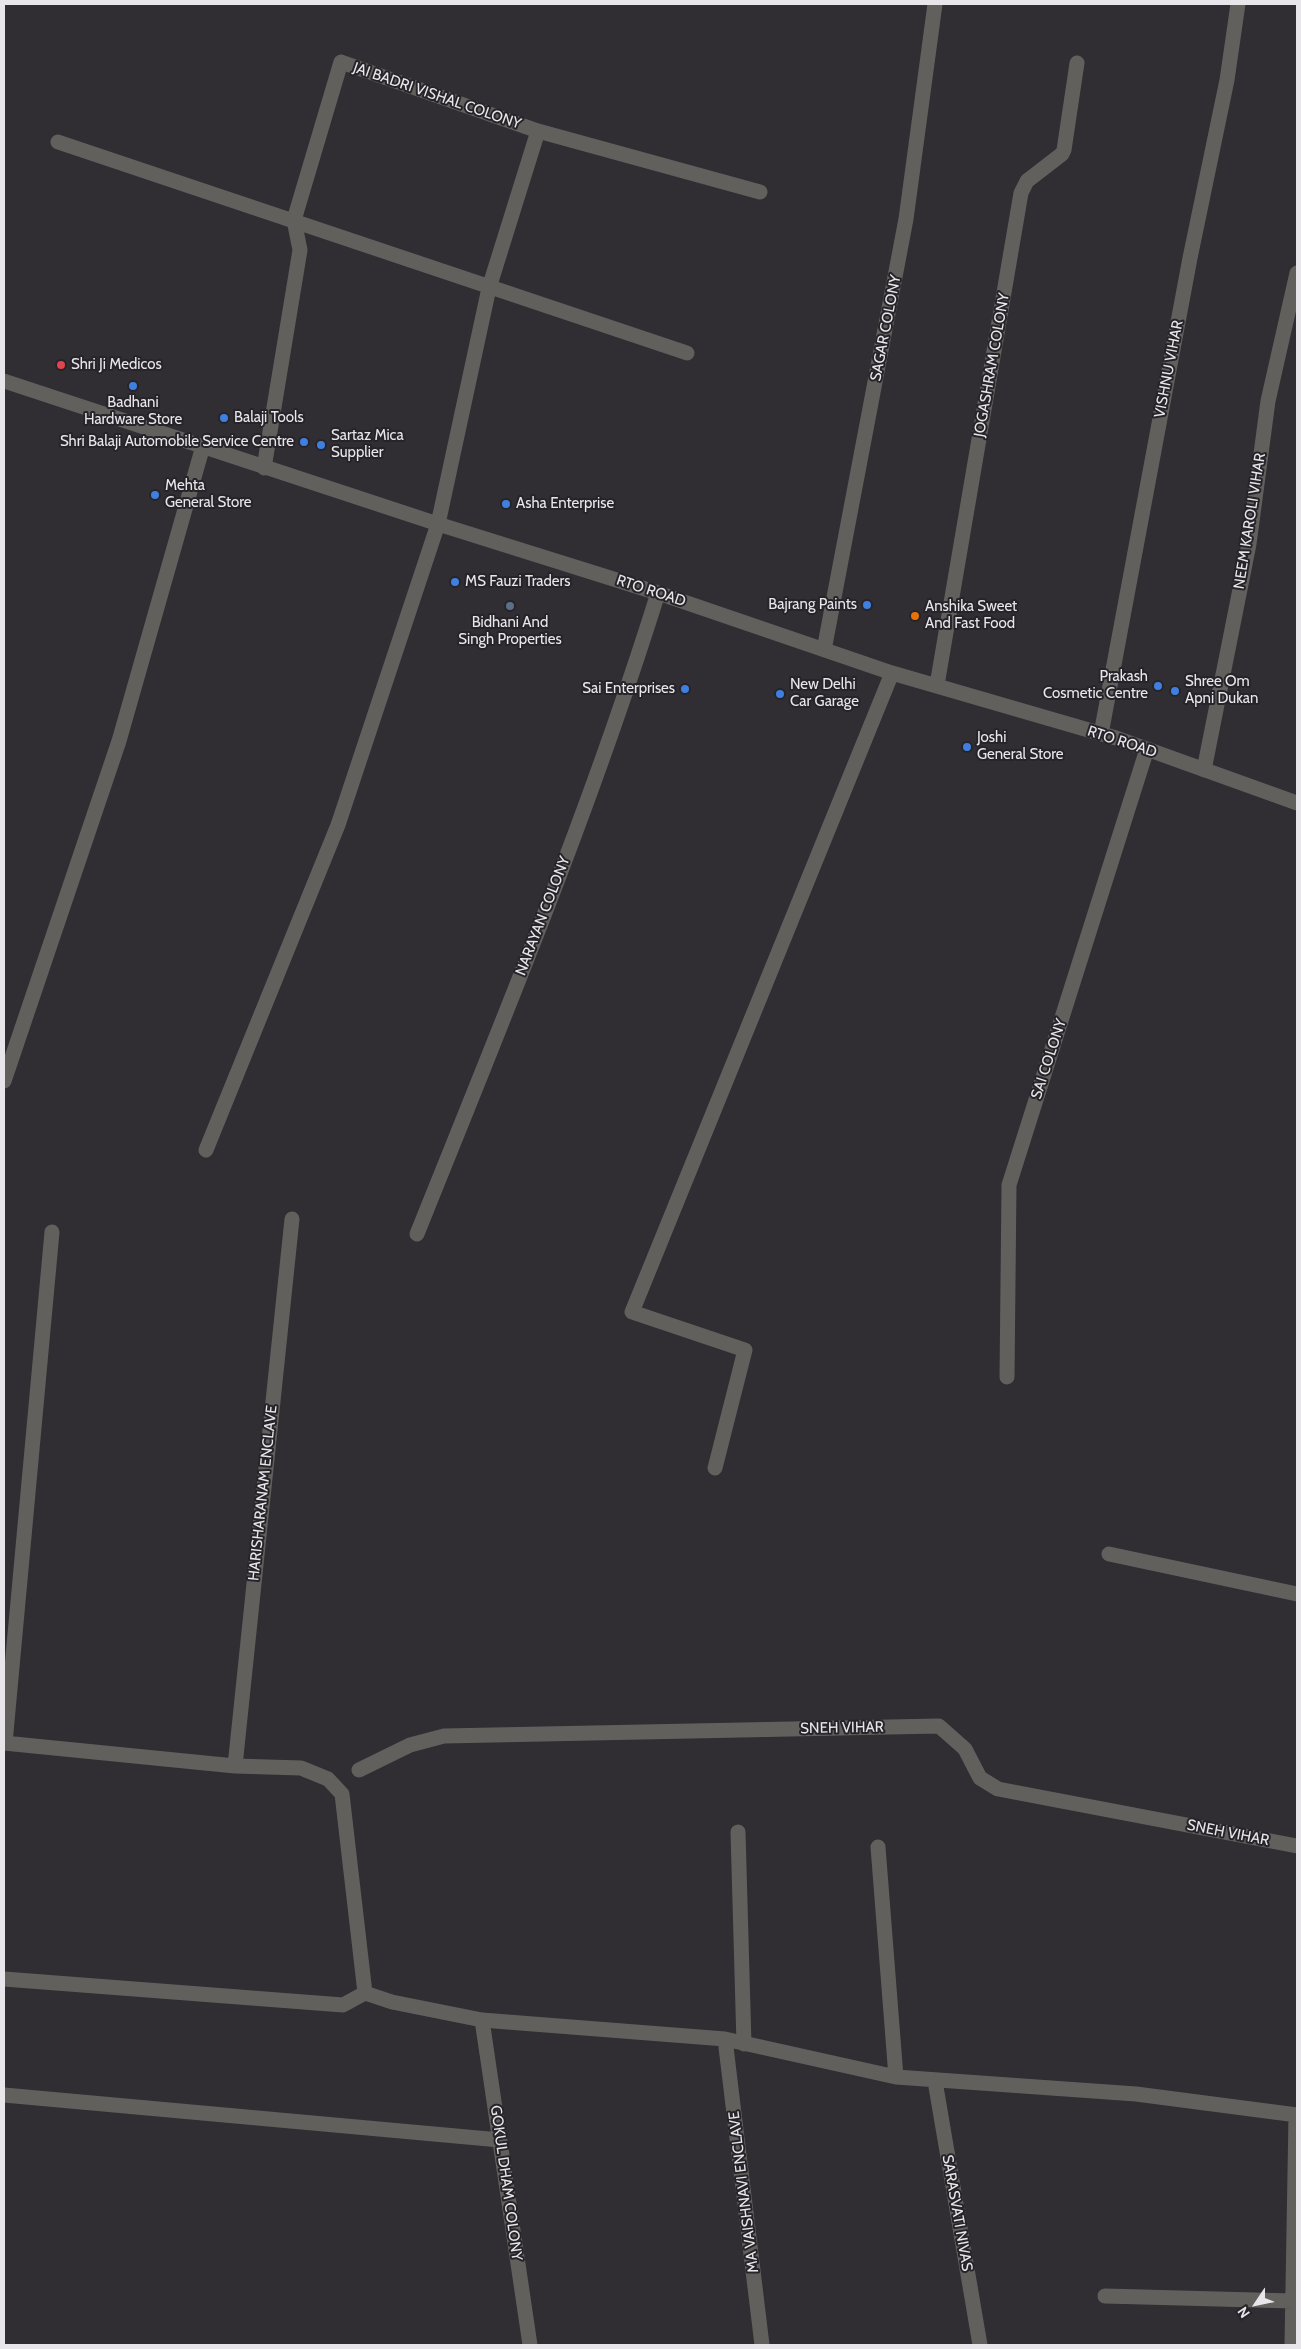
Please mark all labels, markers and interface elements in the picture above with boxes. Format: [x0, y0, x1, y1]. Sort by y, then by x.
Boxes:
street label: JAI BADRI VISHAL COLONY [351, 59, 523, 133]
street label: SAGAR COLONY [867, 273, 905, 383]
street label: JOGASHRAM COLONY [970, 291, 1014, 439]
street label: VISHNU VIHAR [1151, 319, 1187, 419]
place label: Shri Ji Medicos [71, 356, 162, 374]
marker: Shri Ji Medicos [55, 359, 67, 371]
marker: Badhani Hardware Store [127, 380, 139, 392]
place label: Badhani Hardware Store [84, 394, 182, 429]
place label: Balaji Tools [234, 409, 304, 427]
marker: Balaji Tools [218, 412, 230, 424]
place label: Sartaz Mica Supplier [331, 427, 404, 462]
place label: Shri Balaji Automobile Service Centre [60, 433, 294, 451]
marker: Shri Balaji Automobile Service Centre [298, 436, 310, 448]
marker: Sartaz Mica Supplier [315, 439, 327, 451]
street label: NEEM KAROLI VIHAR [1230, 452, 1270, 590]
place label: Mehta General Store [165, 477, 252, 512]
marker: Mehta General Store [149, 489, 161, 501]
place label: Asha Enterprise [516, 495, 614, 513]
marker: Asha Enterprise [500, 498, 512, 510]
street label: RTO ROAD [614, 571, 688, 611]
place label: MS Fauzi Traders [465, 573, 570, 591]
marker: MS Fauzi Traders [449, 576, 461, 588]
place label: Bajrang Paints [768, 596, 857, 614]
place label: Anshika Sweet And Fast Food [925, 598, 1017, 633]
marker: Bajrang Paints [861, 599, 873, 611]
marker: Bidhani And Singh Properties [504, 600, 516, 612]
marker: Anshika Sweet And Fast Food [909, 610, 921, 622]
place label: Bidhani And Singh Properties [458, 614, 562, 649]
place label: Prakash Cosmetic Centre [1043, 668, 1148, 703]
place label: Shree Om Apni Dukan [1185, 673, 1258, 708]
place label: New Delhi Car Garage [790, 676, 859, 711]
place label: Sai Enterprises [582, 680, 675, 698]
marker: Prakash Cosmetic Centre [1152, 680, 1164, 692]
marker: Sai Enterprises [679, 683, 691, 695]
marker: Shree Om Apni Dukan [1169, 685, 1181, 697]
marker: New Delhi Car Garage [774, 688, 786, 700]
street label: RTO ROAD [1085, 722, 1159, 762]
place label: Joshi General Store [977, 729, 1064, 764]
marker: Joshi General Store [961, 741, 973, 753]
street label: NARAYAN COLONY [512, 854, 574, 978]
street label: SAI COLONY [1028, 1016, 1070, 1102]
street label: HARISHARANAM ENCLAVE [245, 1404, 281, 1582]
street label: SNEH VIHAR [800, 1718, 884, 1738]
street label: SNEH VIHAR [1185, 1816, 1271, 1850]
street label: GOKUL DHAM COLONY [486, 2104, 526, 2262]
street label: MA VAISHNAVI ENCLAVE [725, 2110, 763, 2274]
street label: SARASVATI NIVAS [938, 2153, 976, 2273]
north arrow [1231, 2279, 1281, 2329]
text: N [1233, 2303, 1254, 2322]

